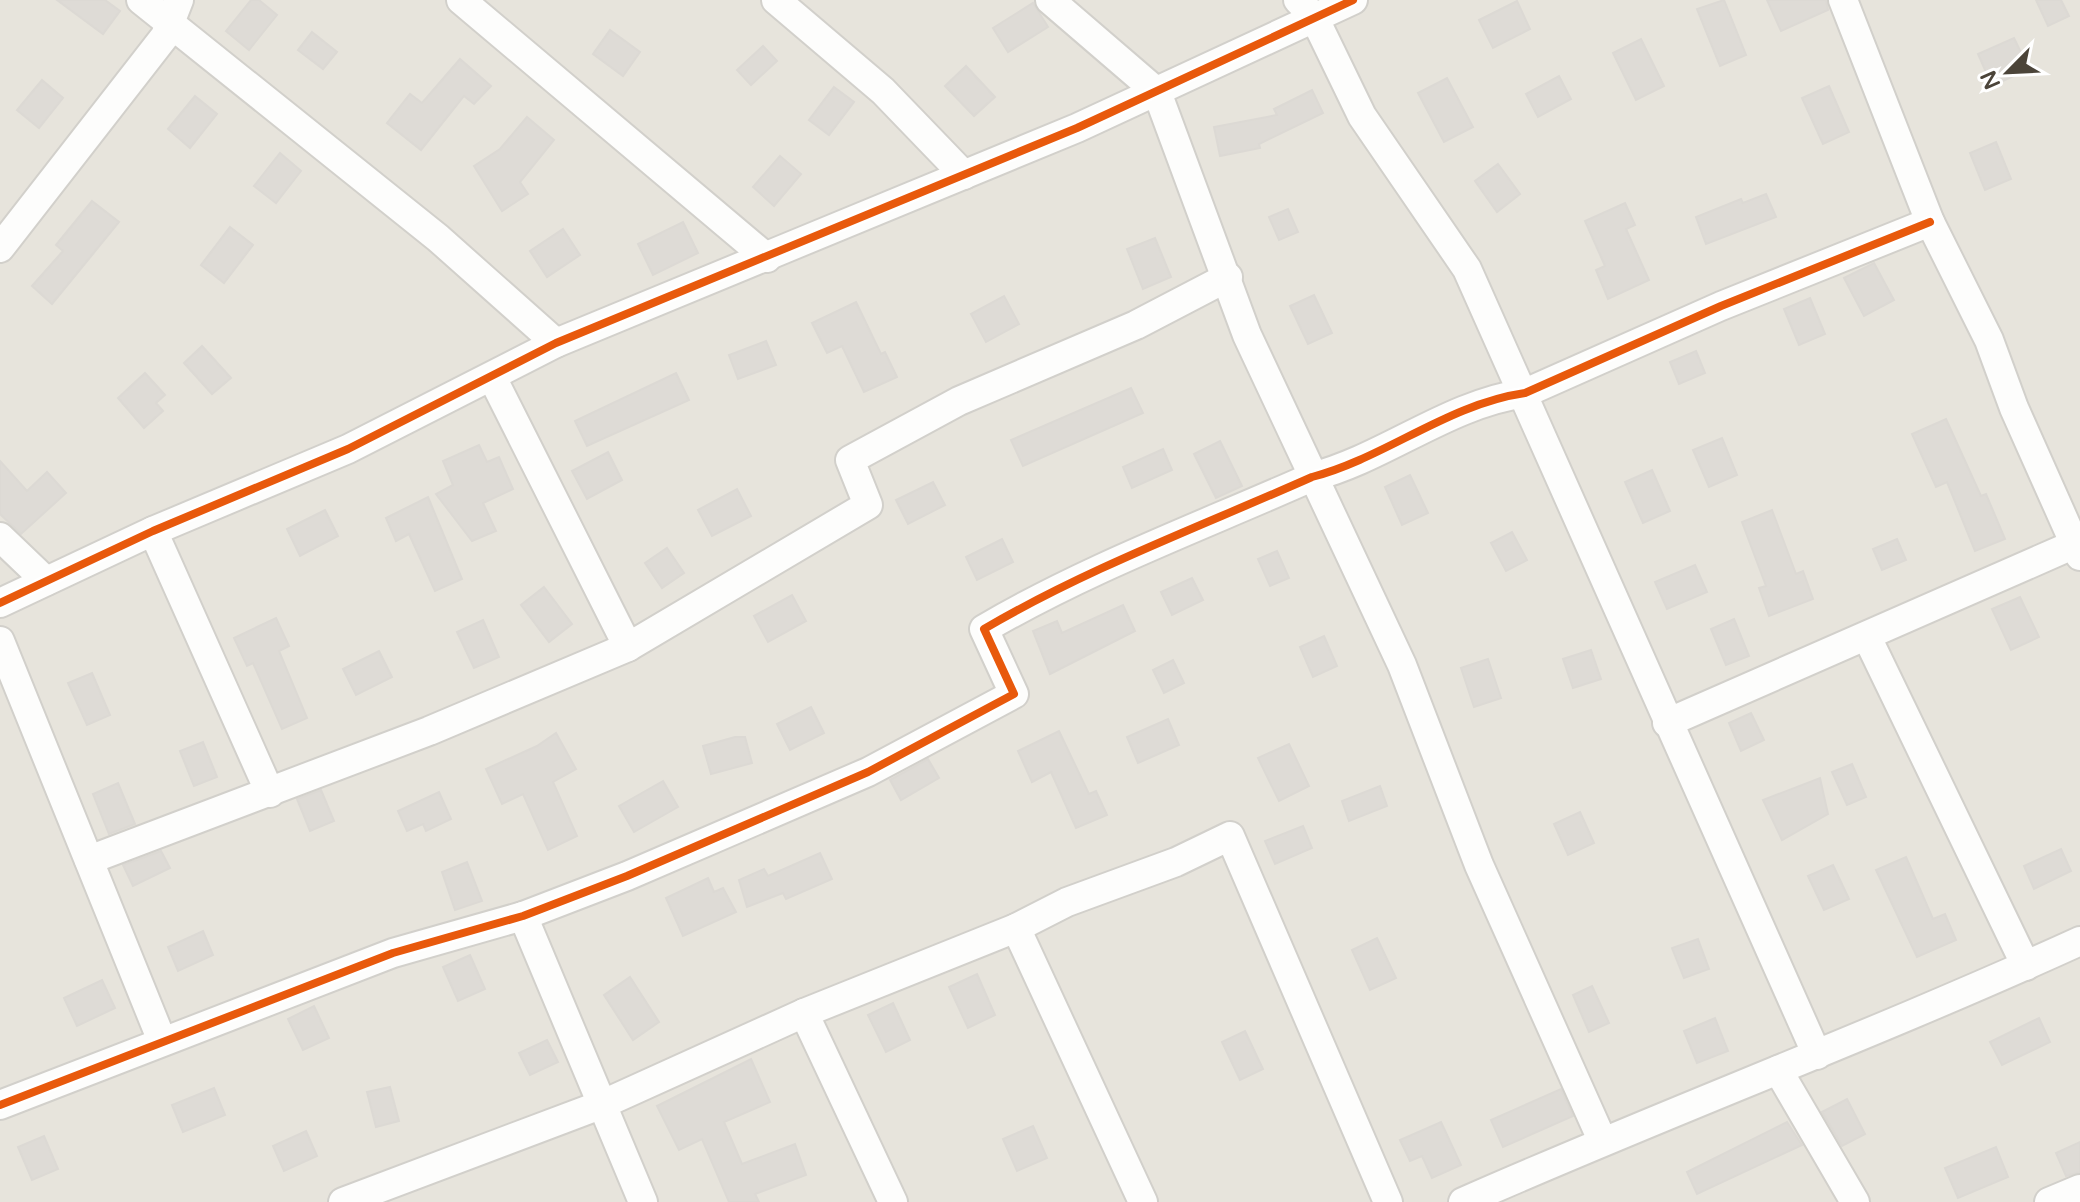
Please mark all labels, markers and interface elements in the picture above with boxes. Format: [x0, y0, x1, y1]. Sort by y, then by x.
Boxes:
north arrow [1968, 32, 2048, 112]
text: N [1975, 66, 2006, 93]

